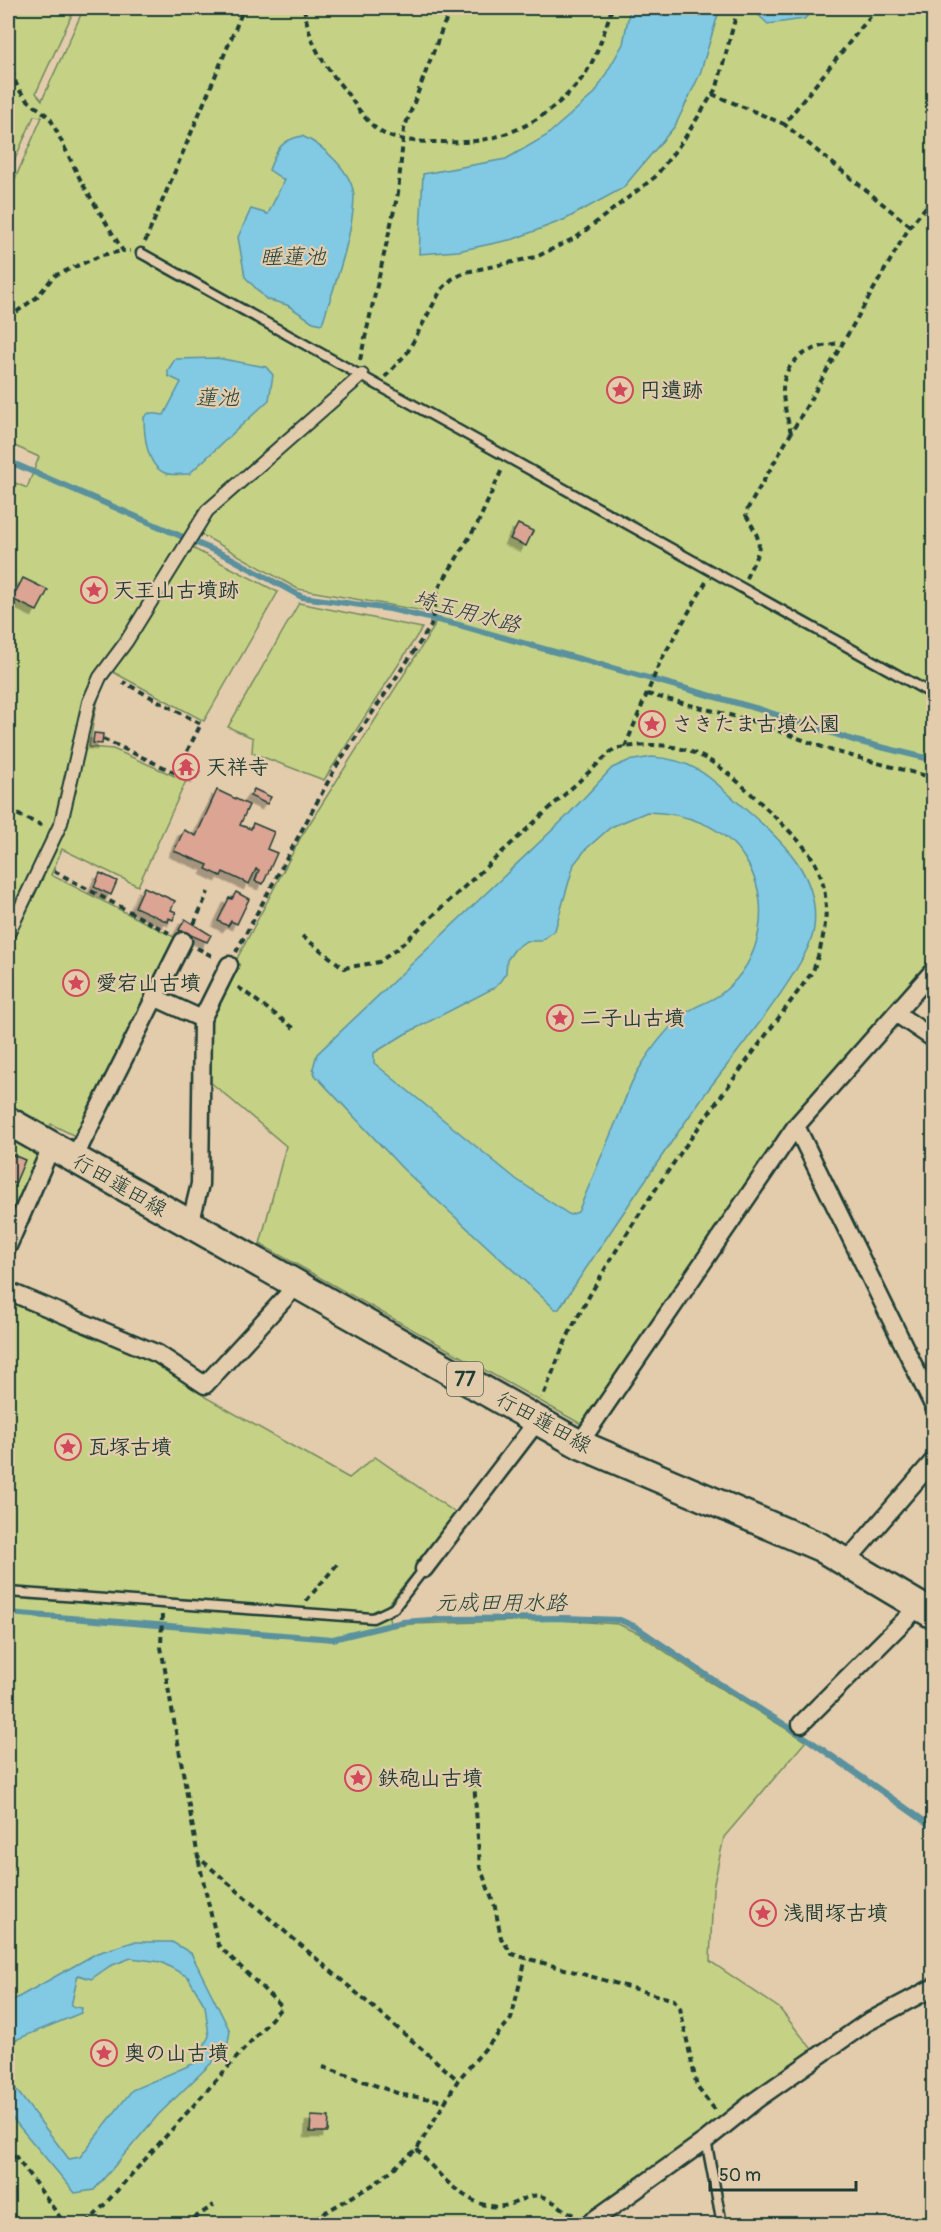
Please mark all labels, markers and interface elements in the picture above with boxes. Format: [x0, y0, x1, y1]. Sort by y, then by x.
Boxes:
water label: 睡蓮池 [260, 243, 327, 271]
place icon: 円遺跡 [605, 375, 635, 405]
place label: 円遺跡 [640, 377, 703, 404]
water label: 蓮池 [195, 384, 240, 412]
place icon: 天王山古墳跡 [79, 575, 109, 605]
place label: 天王山古墳跡 [113, 577, 239, 604]
water label: 埼玉用水路 [410, 584, 525, 640]
place icon: さきたま古墳公園 [637, 709, 667, 739]
place label: さきたま古墳公園 [672, 711, 840, 738]
temple icon: 天祥寺 [171, 752, 201, 782]
place label: 天祥寺 [206, 754, 269, 781]
place icon: 愛宕山古墳 [61, 968, 91, 998]
place label: 愛宕山古墳 [96, 970, 201, 997]
place icon: 二子山古墳 [545, 1003, 575, 1033]
place label: 二子山古墳 [580, 1005, 685, 1032]
street label: 行田蓮田線 [68, 1147, 172, 1223]
road number: 77 [447, 1362, 483, 1396]
street label: 行田蓮田線 [491, 1385, 596, 1460]
place icon: 瓦塚古墳 [53, 1432, 83, 1462]
place label: 瓦塚古墳 [88, 1434, 172, 1461]
water label: 元成田用水路 [435, 1589, 569, 1617]
place icon: 鉄砲山古墳 [343, 1763, 373, 1793]
place label: 鉄砲山古墳 [378, 1765, 483, 1792]
place icon: 浅間塚古墳 [748, 1898, 778, 1928]
place label: 浅間塚古墳 [783, 1900, 888, 1927]
place icon: 奥の山古墳 [89, 2038, 119, 2068]
place label: 奥の山古墳 [124, 2040, 229, 2067]
scale bar [710, 2154, 856, 2192]
text: 50 m [719, 2164, 761, 2187]

